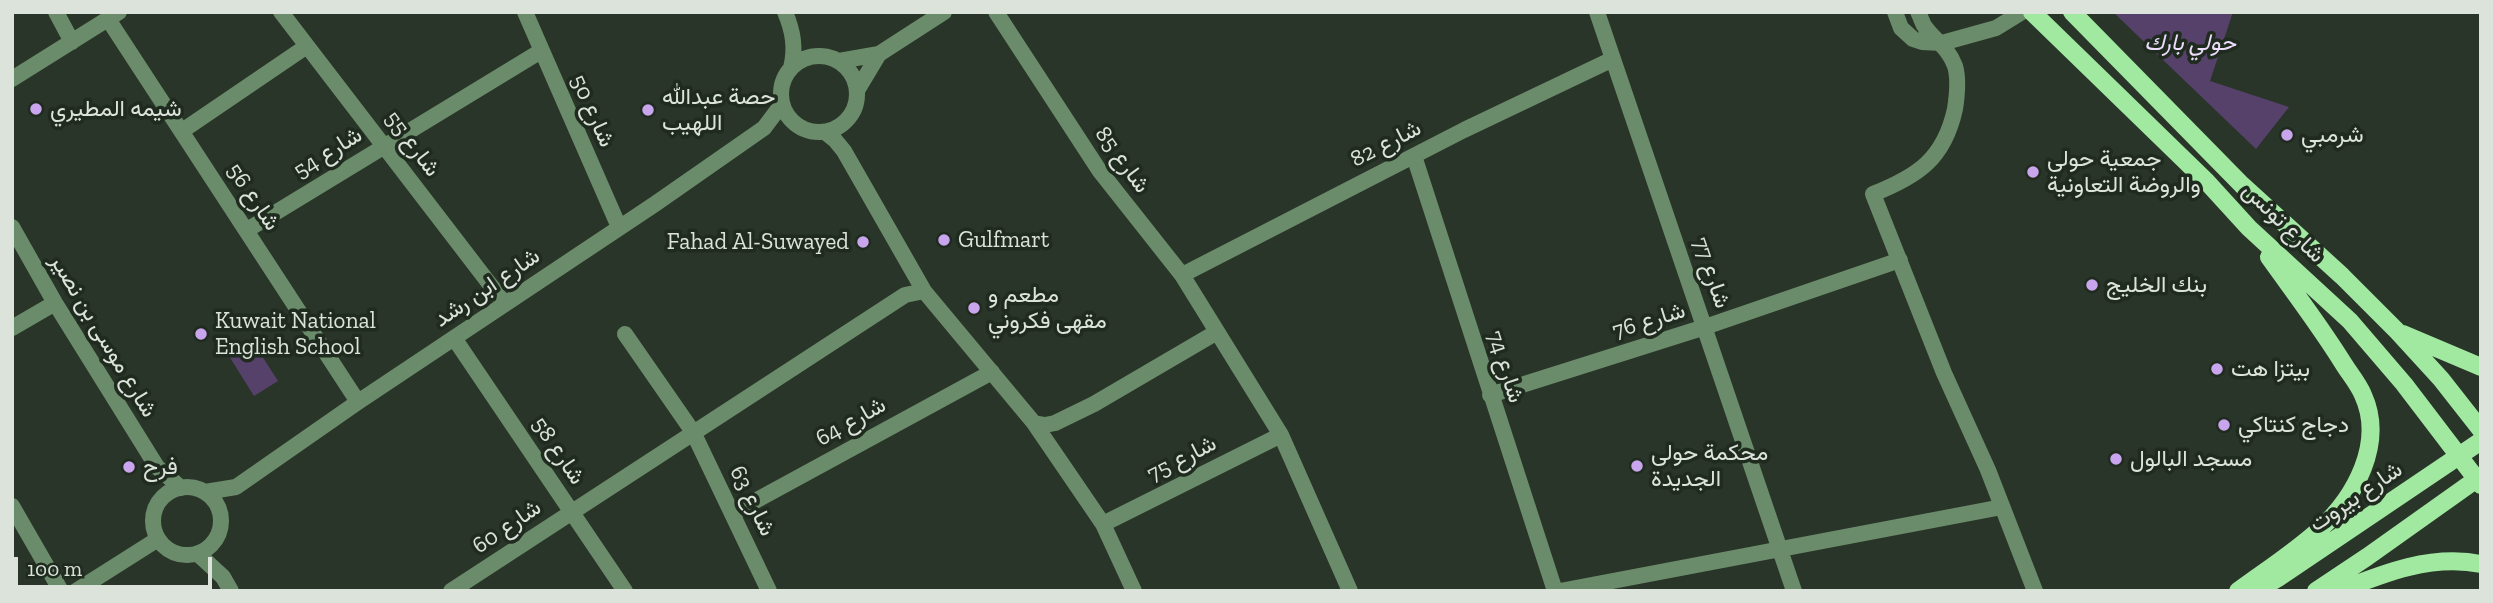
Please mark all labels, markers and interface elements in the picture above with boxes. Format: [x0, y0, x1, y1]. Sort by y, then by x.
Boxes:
park label: حولي بارك [2144, 29, 2236, 57]
street label: شارع 50 [564, 70, 620, 152]
place label: حصة عبدالله اللهيب [662, 83, 775, 137]
place label: شيمه المطيري [50, 95, 182, 123]
marker: شيمه المطيري [28, 101, 44, 117]
marker: حصة عبدالله اللهيب [640, 102, 656, 118]
street label: شارع 55 [378, 106, 446, 182]
street label: شارع 82 [1346, 115, 1426, 173]
street label: شارع 54 [289, 121, 367, 185]
street label: شارع 85 [1089, 121, 1155, 199]
place label: شرمبي [2301, 121, 2364, 149]
marker: شرمبي [2279, 127, 2295, 143]
place label: جمعية حولي والروضة التعاونية [2047, 145, 2201, 199]
street label: شارع 56 [220, 158, 286, 236]
marker: جمعية حولي والروضة التعاونية [2025, 164, 2041, 180]
street label: شارع تونس [2236, 177, 2330, 269]
place label: Gulfmart [958, 226, 1049, 254]
place label: Fahad Al-Suwayed [667, 228, 849, 256]
marker: Gulfmart [936, 232, 952, 248]
marker: Fahad Al-Suwayed [855, 234, 871, 250]
street label: شارع 77 [1686, 234, 1736, 312]
street label: شارع ابن رشد [429, 242, 545, 334]
street label: شارع موسى بن نصير [43, 250, 163, 422]
place label: بنك الخليج [2106, 271, 2207, 299]
marker: بنك الخليج [2084, 277, 2100, 293]
place label: مطعم و مقهى فكروني [988, 281, 1107, 335]
street label: شارع 76 [1609, 297, 1689, 345]
marker: مطعم و مقهى فكروني [966, 300, 982, 316]
place label: Kuwait National English School [215, 307, 376, 361]
marker: Kuwait National English School [193, 326, 209, 342]
street label: شارع 74 [1480, 327, 1530, 407]
place label: بيتزا هت [2231, 355, 2310, 383]
marker: بيتزا هت [2209, 361, 2225, 377]
street label: شارع 64 [811, 391, 891, 453]
place label: دجاج كنتاكي [2238, 411, 2349, 439]
street label: شارع 58 [525, 412, 591, 490]
marker: دجاج كنتاكي [2216, 417, 2232, 433]
street label: شارع 75 [1143, 430, 1221, 488]
place label: محكمة حولى الجديدة [1651, 439, 1768, 493]
place label: مسجد البالول [2130, 445, 2252, 473]
marker: مسجد البالول [2108, 451, 2124, 467]
place label: فرح [143, 453, 178, 481]
street label: شارع بيروت [2304, 456, 2408, 538]
marker: محكمة حولى الجديدة [1629, 458, 1645, 474]
marker: فرح [121, 459, 137, 475]
street label: شارع 63 [723, 461, 781, 541]
street label: شارع 60 [467, 494, 547, 560]
scale bar [18, 544, 215, 588]
text: 100 m [27, 556, 82, 581]

